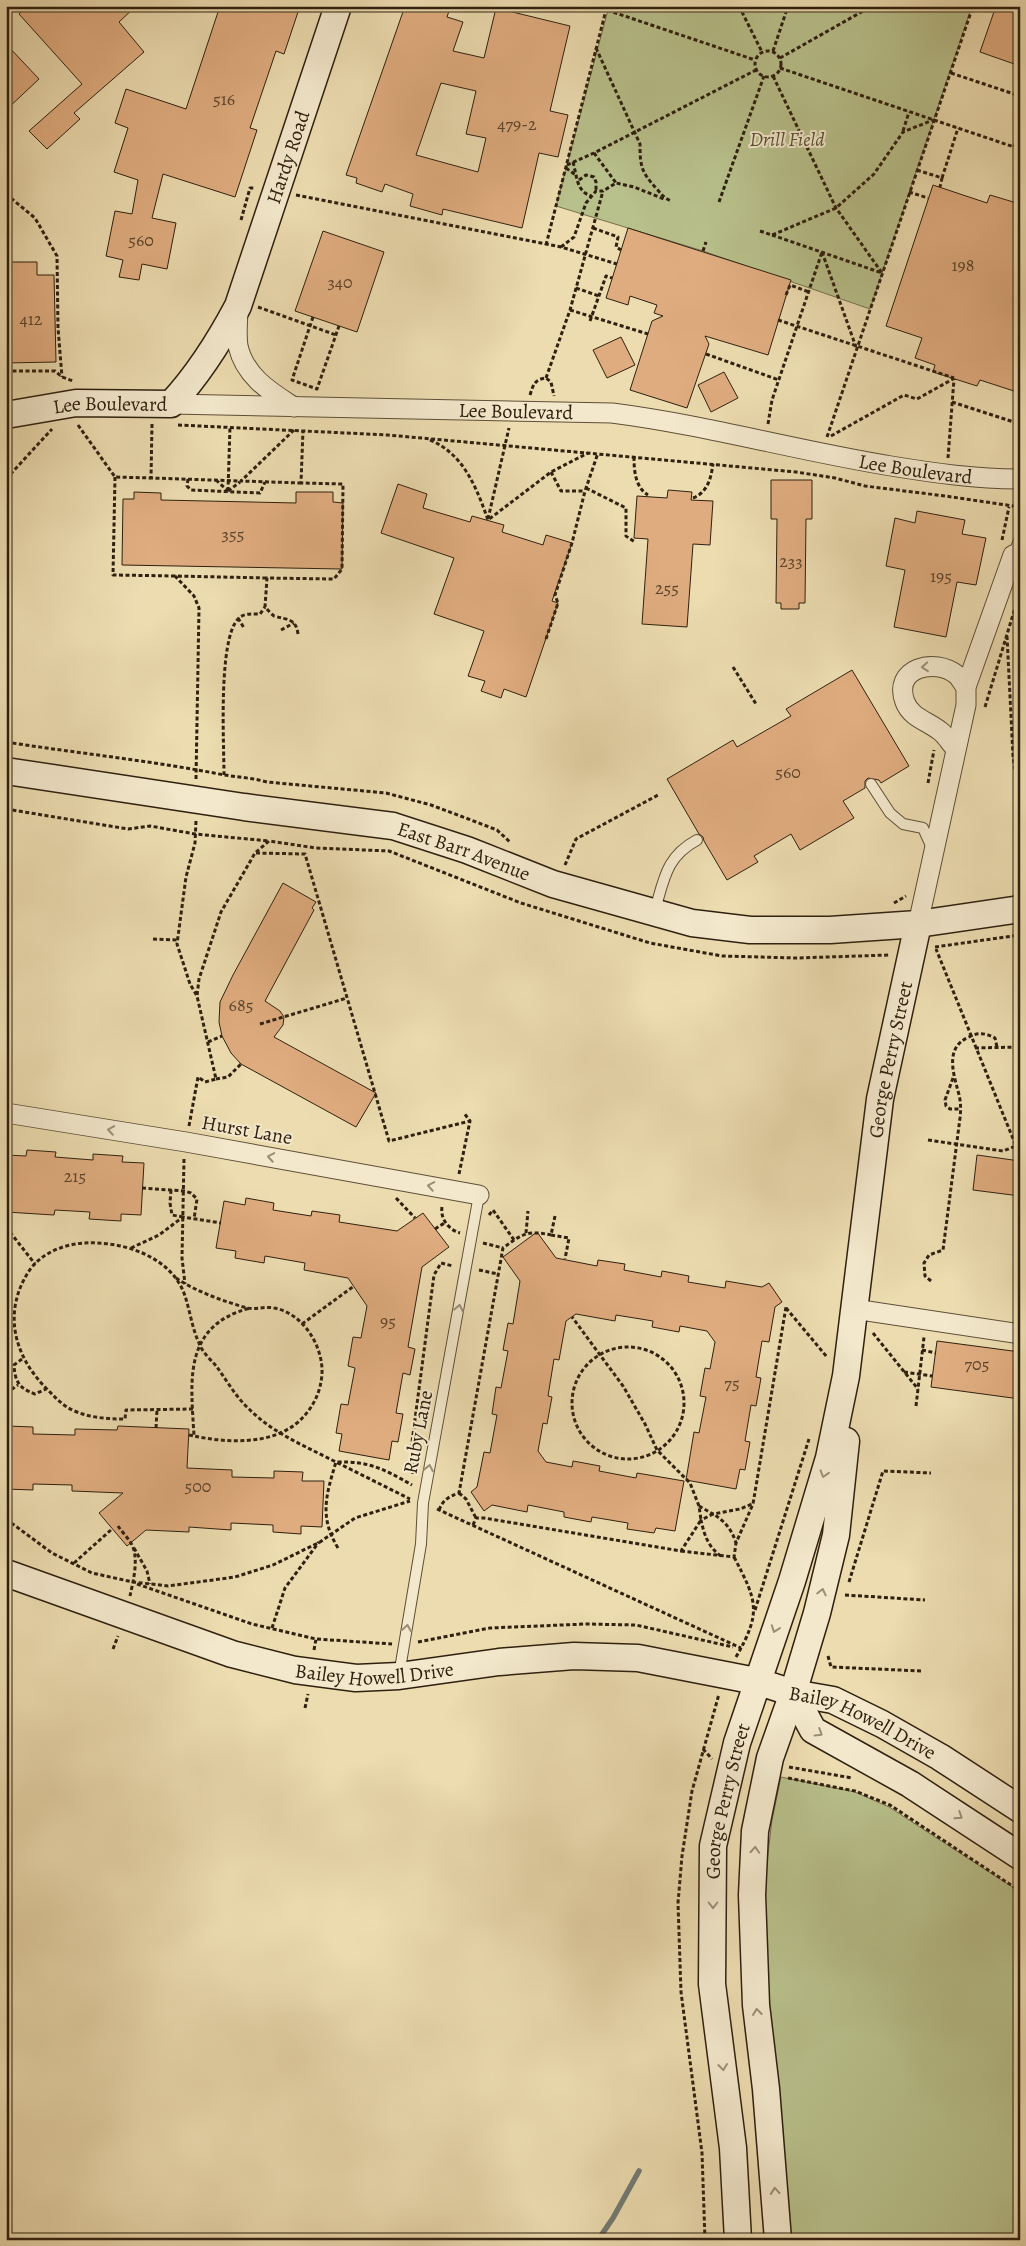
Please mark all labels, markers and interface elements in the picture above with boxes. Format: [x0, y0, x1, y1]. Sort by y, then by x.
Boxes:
house number: 516 [213, 87, 235, 111]
street label: Hardy Road [260, 107, 316, 207]
house number: 479-2 [497, 112, 537, 136]
park label: Drill Field [749, 126, 825, 153]
house number: 560 [128, 228, 154, 252]
house number: 198 [951, 253, 975, 277]
house number: 340 [327, 270, 353, 294]
house number: 412 [20, 307, 43, 331]
street label: Lee Boulevard [51, 389, 168, 420]
street label: Lee Boulevard [458, 396, 574, 426]
street label: Lee Boulevard [857, 447, 974, 490]
house number: 355 [222, 522, 244, 546]
house number: 233 [779, 549, 803, 573]
house number: 195 [930, 564, 952, 588]
house number: 255 [655, 576, 679, 600]
one-way arrow [921, 662, 929, 673]
house number: 560 [775, 760, 801, 784]
street label: East Barr Avenue [394, 815, 534, 887]
street label: George Perry Street [862, 978, 919, 1140]
house number: 685 [229, 993, 253, 1017]
street label: Hurst Lane [200, 1109, 294, 1151]
one-way arrow [106, 1125, 115, 1135]
one-way arrow [266, 1153, 275, 1163]
house number: 215 [64, 1164, 86, 1188]
one-way arrow [426, 1181, 435, 1191]
one-way arrow [454, 1304, 464, 1312]
house number: 95 [380, 1309, 396, 1333]
house number: 705 [965, 1352, 989, 1376]
house number: 75 [724, 1371, 740, 1395]
street label: Ruby Lane [397, 1388, 439, 1476]
one-way arrow [424, 1463, 434, 1472]
one-way arrow [820, 1470, 830, 1478]
house number: 500 [185, 1474, 211, 1498]
one-way arrow [816, 1587, 827, 1596]
one-way arrow [401, 1624, 411, 1633]
one-way arrow [771, 1624, 781, 1633]
street label: Bailey Howell Drive [293, 1655, 455, 1692]
street label: Bailey Howell Drive [787, 1679, 941, 1766]
street label: George Perry Street [699, 1719, 756, 1879]
one-way arrow [814, 1727, 823, 1737]
one-way arrow [953, 1810, 963, 1819]
one-way arrow [749, 1845, 760, 1853]
one-way arrow [708, 1902, 718, 1910]
one-way arrow [752, 2008, 763, 2016]
one-way arrow [717, 2064, 728, 2072]
one-way arrow [770, 2187, 781, 2195]

